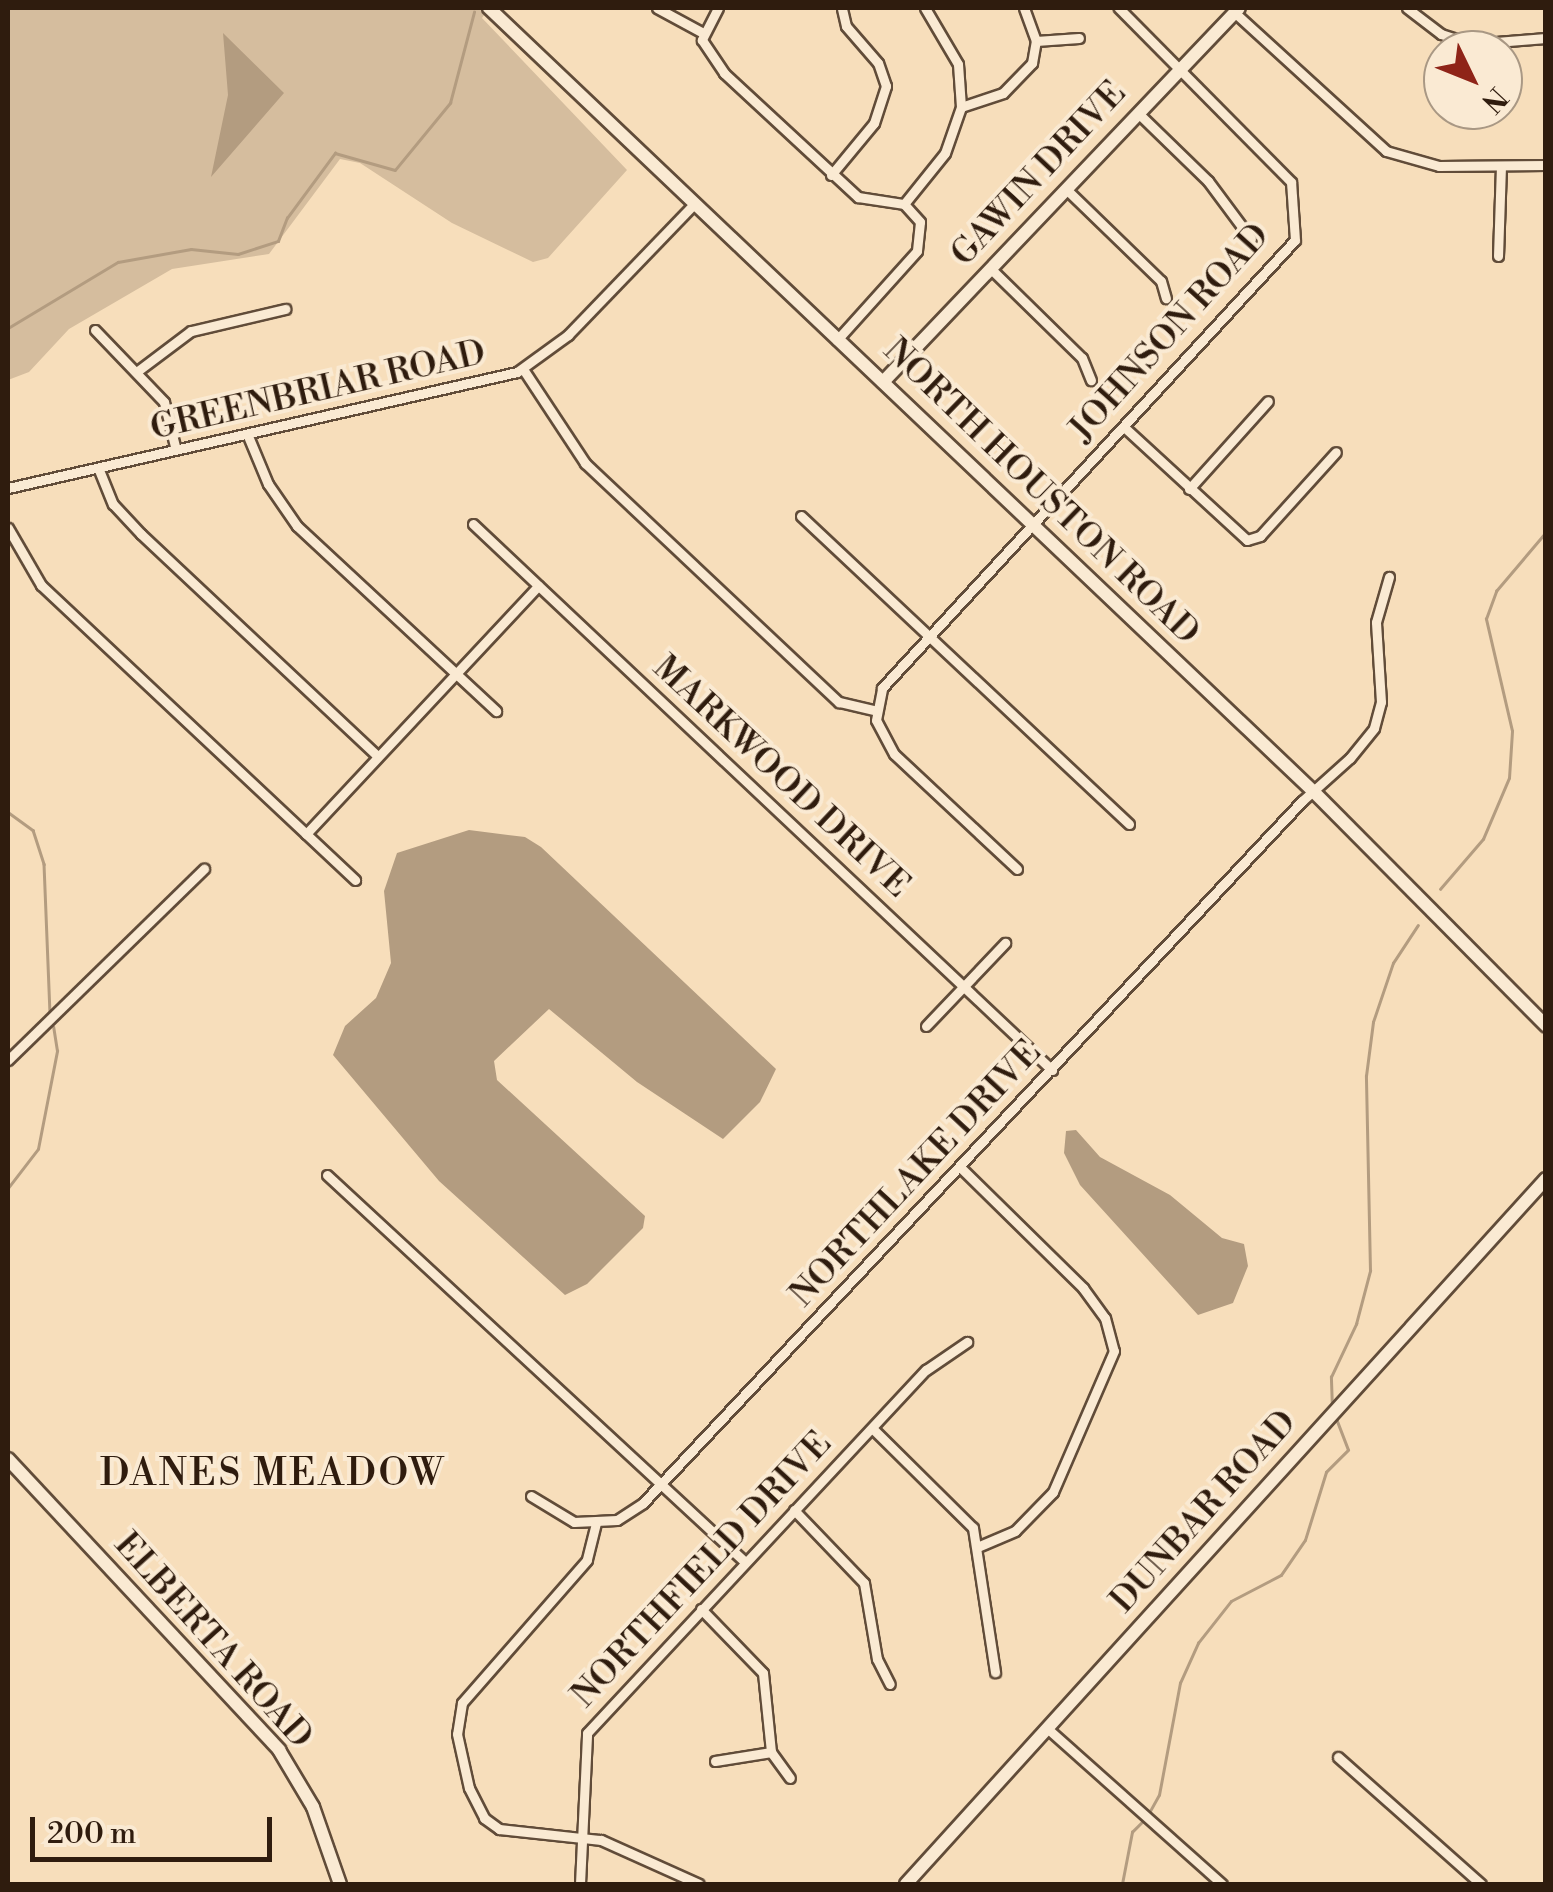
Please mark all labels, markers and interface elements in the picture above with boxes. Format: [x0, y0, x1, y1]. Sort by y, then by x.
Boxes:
north arrow [1423, 30, 1523, 130]
street label: GAWIN DRIVE [943, 73, 1135, 275]
text: N [1473, 79, 1514, 119]
street label: JOHNSON ROAD [1061, 216, 1279, 450]
street label: NORTH HOUSTON ROAD [874, 330, 1208, 654]
street label: GREENBRIAR ROAD [146, 332, 490, 450]
street label: MARKWOOD DRIVE [644, 647, 918, 907]
street label: NORTHLAKE DRIVE [782, 1032, 1050, 1316]
street label: DUNBAR ROAD [1102, 1402, 1306, 1622]
street label: NORTHFIELD DRIVE [563, 1423, 841, 1717]
district label: DANES MEADOW [100, 1451, 446, 1497]
street label: ELBERTA ROAD [105, 1524, 321, 1758]
scale bar [35, 1797, 278, 1859]
text: 200 m [47, 1815, 136, 1853]

